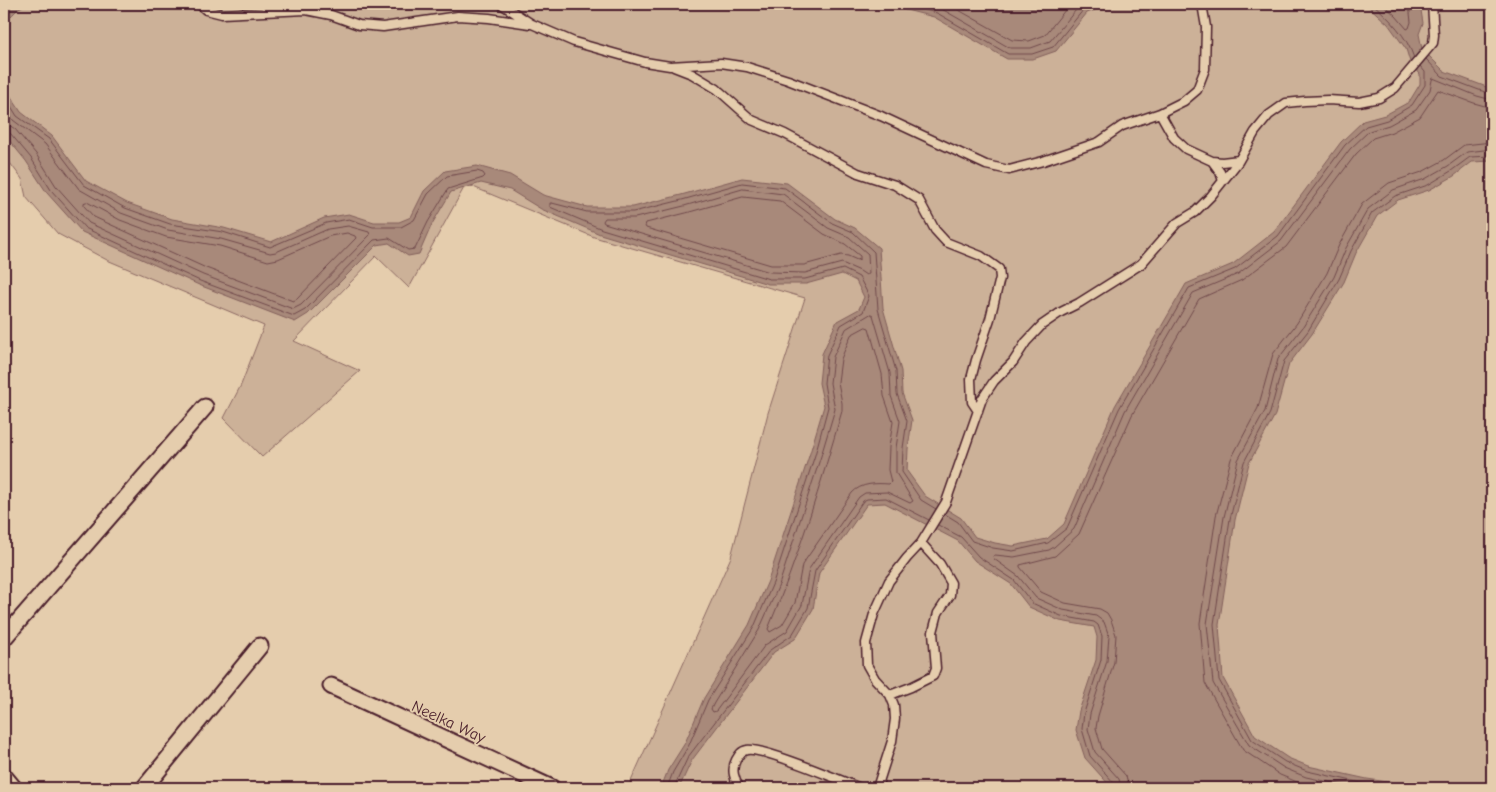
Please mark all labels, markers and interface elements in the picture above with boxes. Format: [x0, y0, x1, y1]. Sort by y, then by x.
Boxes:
street label: Neelka Way [409, 697, 489, 747]

